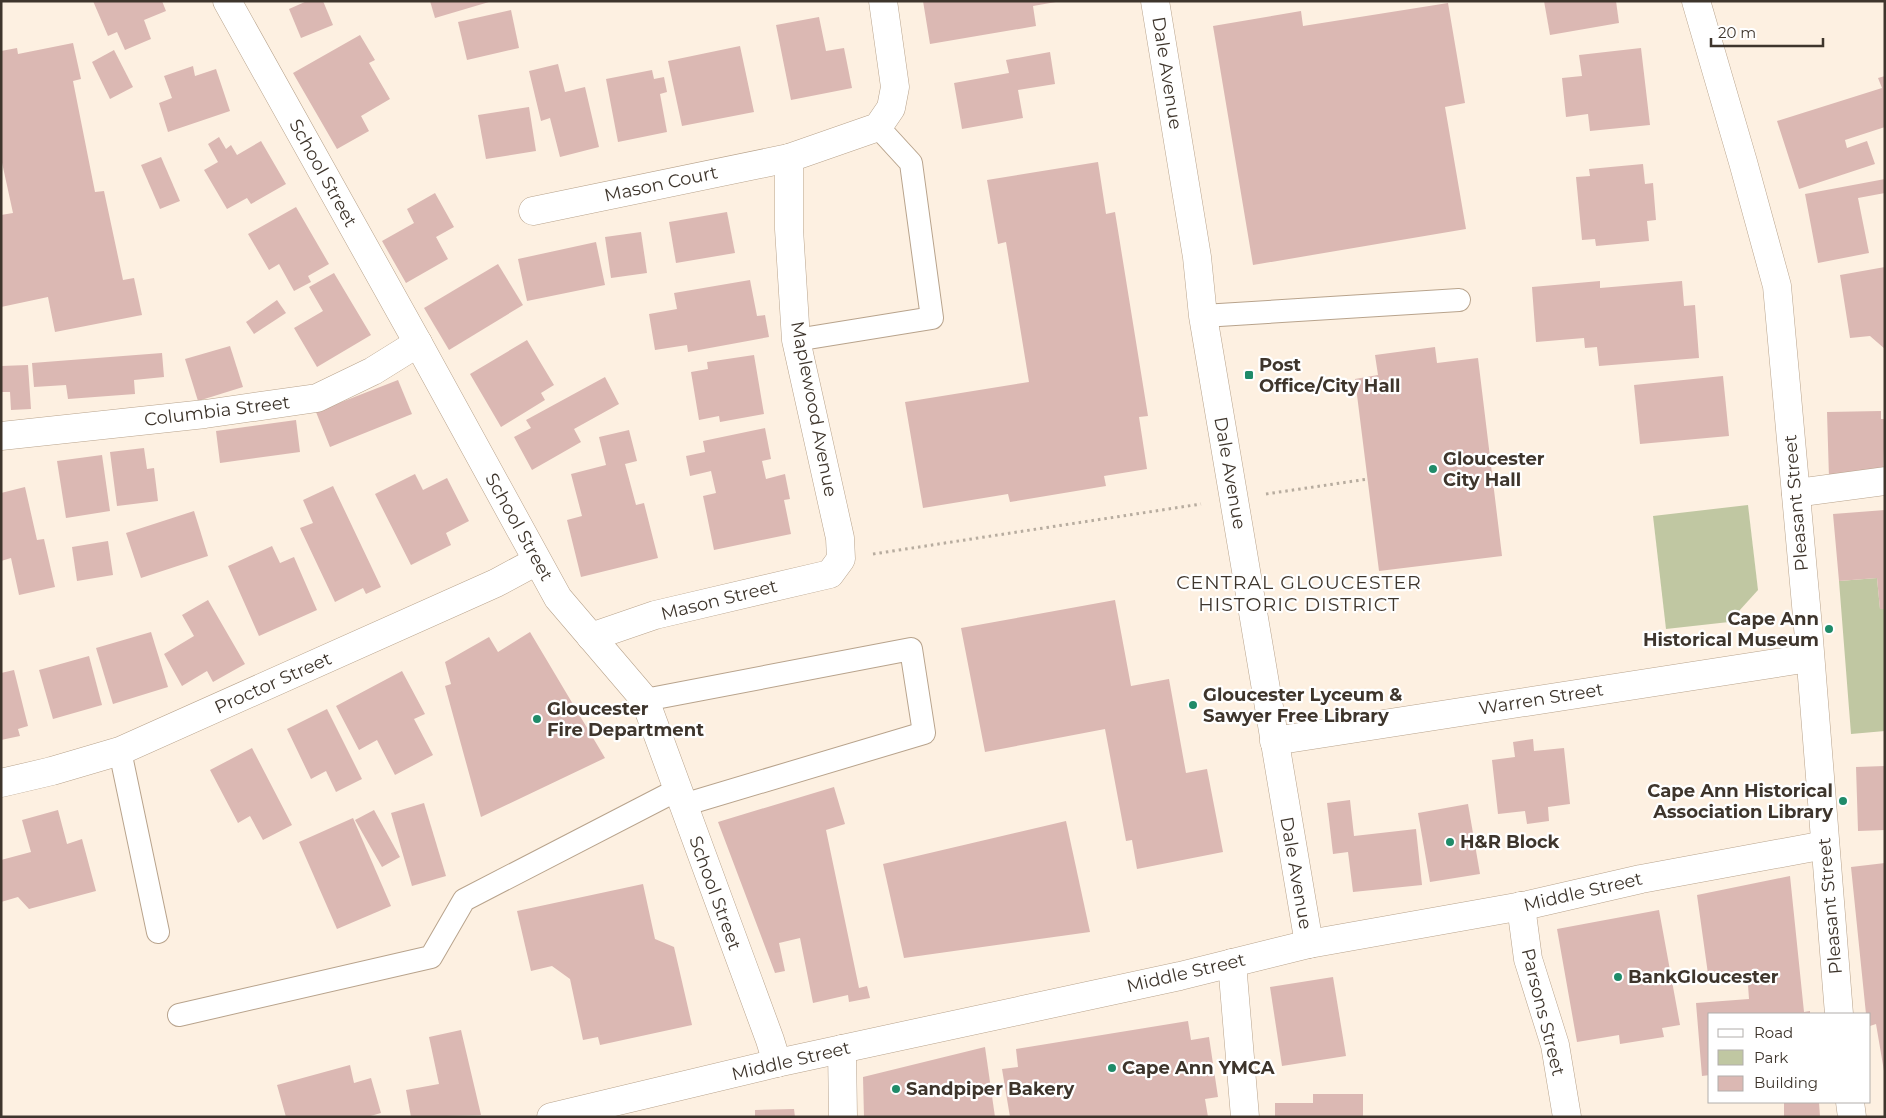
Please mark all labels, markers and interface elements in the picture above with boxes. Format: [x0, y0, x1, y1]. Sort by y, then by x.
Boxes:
street label: Dale Avenue [1147, 15, 1187, 131]
scale bar [1711, 15, 1824, 47]
text: 20 m [1718, 23, 1756, 42]
street label: School Street [284, 115, 362, 231]
street label: Mason Court [602, 161, 720, 207]
street label: Maplewood Avenue [786, 319, 842, 499]
place label: Post Office/City Hall [1259, 354, 1400, 397]
marker: Post Office/City Hall [1243, 369, 1255, 381]
street label: Columbia Street [143, 391, 291, 431]
street label: Dale Avenue [1209, 415, 1251, 531]
street label: Pleasant Street [1779, 434, 1813, 572]
place label: Gloucester City Hall [1443, 448, 1545, 491]
marker: Gloucester City Hall [1427, 463, 1439, 475]
street label: School Street [480, 469, 558, 585]
district label: CENTRAL GLOUCESTER HISTORIC DISTRICT [1176, 571, 1422, 616]
street label: Mason Street [659, 575, 779, 625]
place label: Cape Ann Historical Museum [1643, 608, 1819, 651]
marker: Cape Ann Historical Museum [1823, 623, 1835, 635]
street label: Proctor Street [211, 647, 335, 719]
street label: Warren Street [1477, 678, 1605, 720]
place label: Gloucester Lyceum & Sawyer Free Library [1203, 684, 1402, 727]
place label: Gloucester Fire Department [547, 698, 704, 741]
marker: Gloucester Lyceum & Sawyer Free Library [1187, 699, 1199, 711]
marker: Gloucester Fire Department [531, 713, 543, 725]
place label: Cape Ann Historical Association Library [1647, 780, 1833, 823]
marker: Cape Ann Historical Association Library [1837, 795, 1849, 807]
street label: Dale Avenue [1275, 815, 1317, 931]
place label: H&R Block [1460, 831, 1560, 853]
street label: School Street [684, 833, 746, 953]
marker: H&R Block [1444, 836, 1456, 848]
street label: Pleasant Street [1813, 837, 1847, 975]
street label: Middle Street [1521, 868, 1645, 916]
street label: Parsons Street [1517, 946, 1569, 1078]
street label: Middle Street [1124, 949, 1248, 997]
place label: BankGloucester [1628, 966, 1779, 988]
marker: BankGloucester [1612, 971, 1624, 983]
legend [1708, 1013, 1871, 1103]
text: Road [1754, 1023, 1793, 1042]
street label: Middle Street [729, 1037, 853, 1085]
text: Park [1754, 1048, 1788, 1067]
place label: Cape Ann YMCA [1122, 1057, 1275, 1079]
marker: Cape Ann YMCA [1106, 1062, 1118, 1074]
text: Building [1754, 1073, 1818, 1092]
place label: Sandpiper Bakery [906, 1078, 1074, 1100]
marker: Sandpiper Bakery [890, 1083, 902, 1095]

